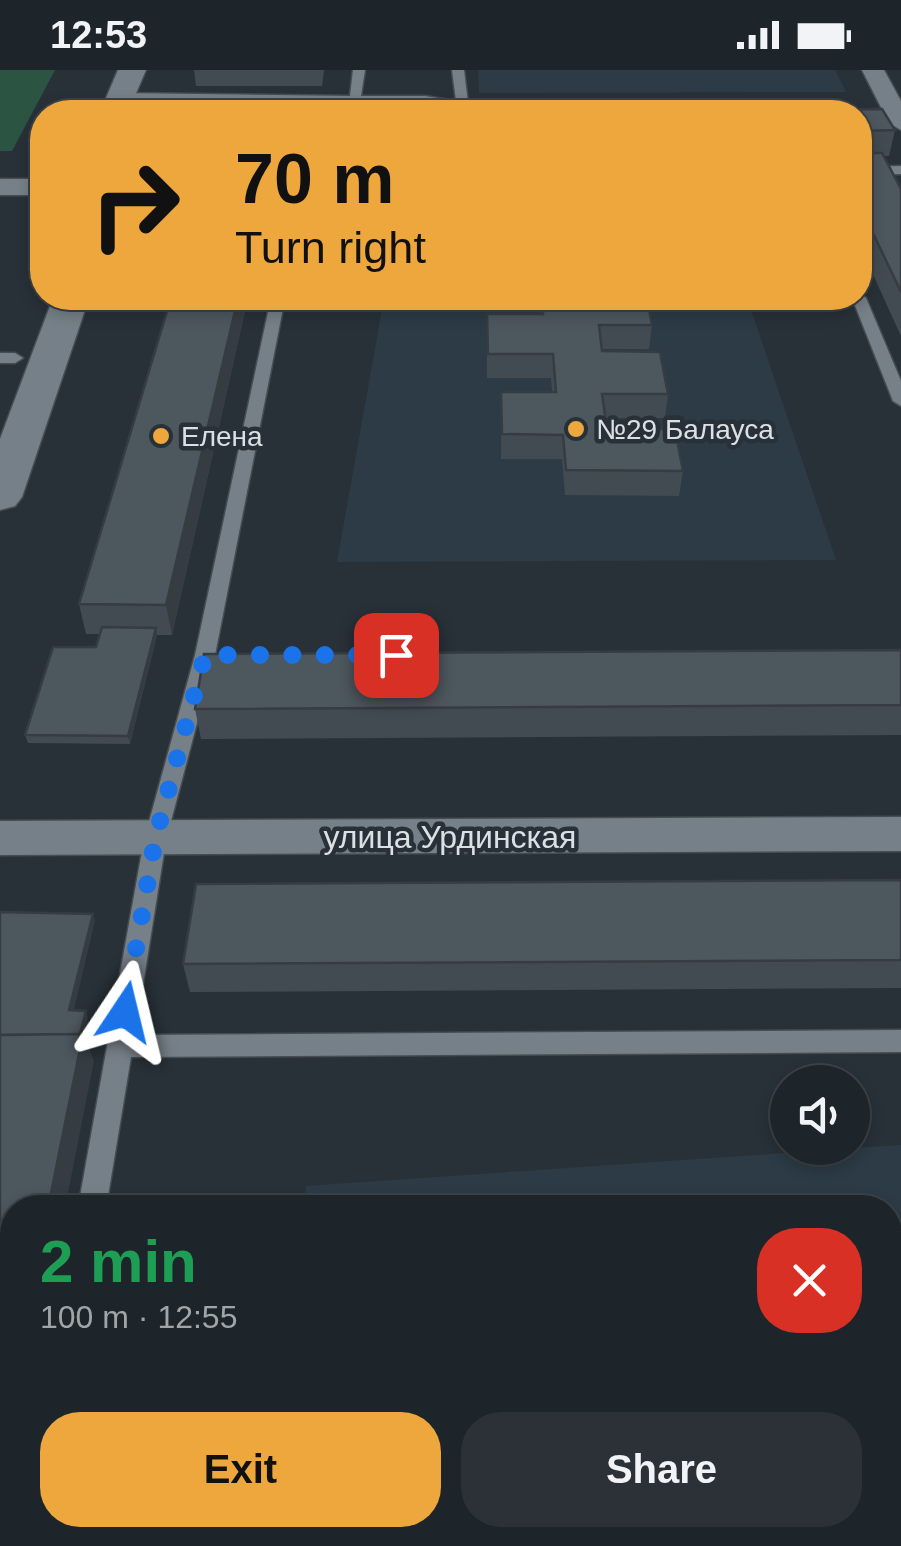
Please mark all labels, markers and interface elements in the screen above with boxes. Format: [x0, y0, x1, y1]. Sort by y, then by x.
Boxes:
text: 12:53 [50, 14, 147, 56]
icon: right [70, 140, 200, 270]
text: 70 m [235, 140, 395, 218]
text: Turn right [235, 222, 426, 273]
place label: №29 Балауса [596, 414, 774, 445]
marker: №29 Балауса [565, 418, 587, 440]
place label: Елена [181, 421, 263, 452]
marker: Елена [150, 425, 172, 447]
pin [354, 613, 439, 698]
icon: arrive [369, 628, 424, 683]
street label: улица Урдинская [324, 819, 576, 855]
position arrow [73, 960, 177, 1064]
map controls [770, 1065, 870, 1165]
button: sound [770, 1065, 870, 1165]
text: 2 min [40, 1228, 197, 1295]
button: close [757, 1228, 862, 1333]
text: 100 m · 12:55 [40, 1299, 237, 1335]
button: Exit [40, 1412, 441, 1527]
button: Share [461, 1412, 862, 1527]

